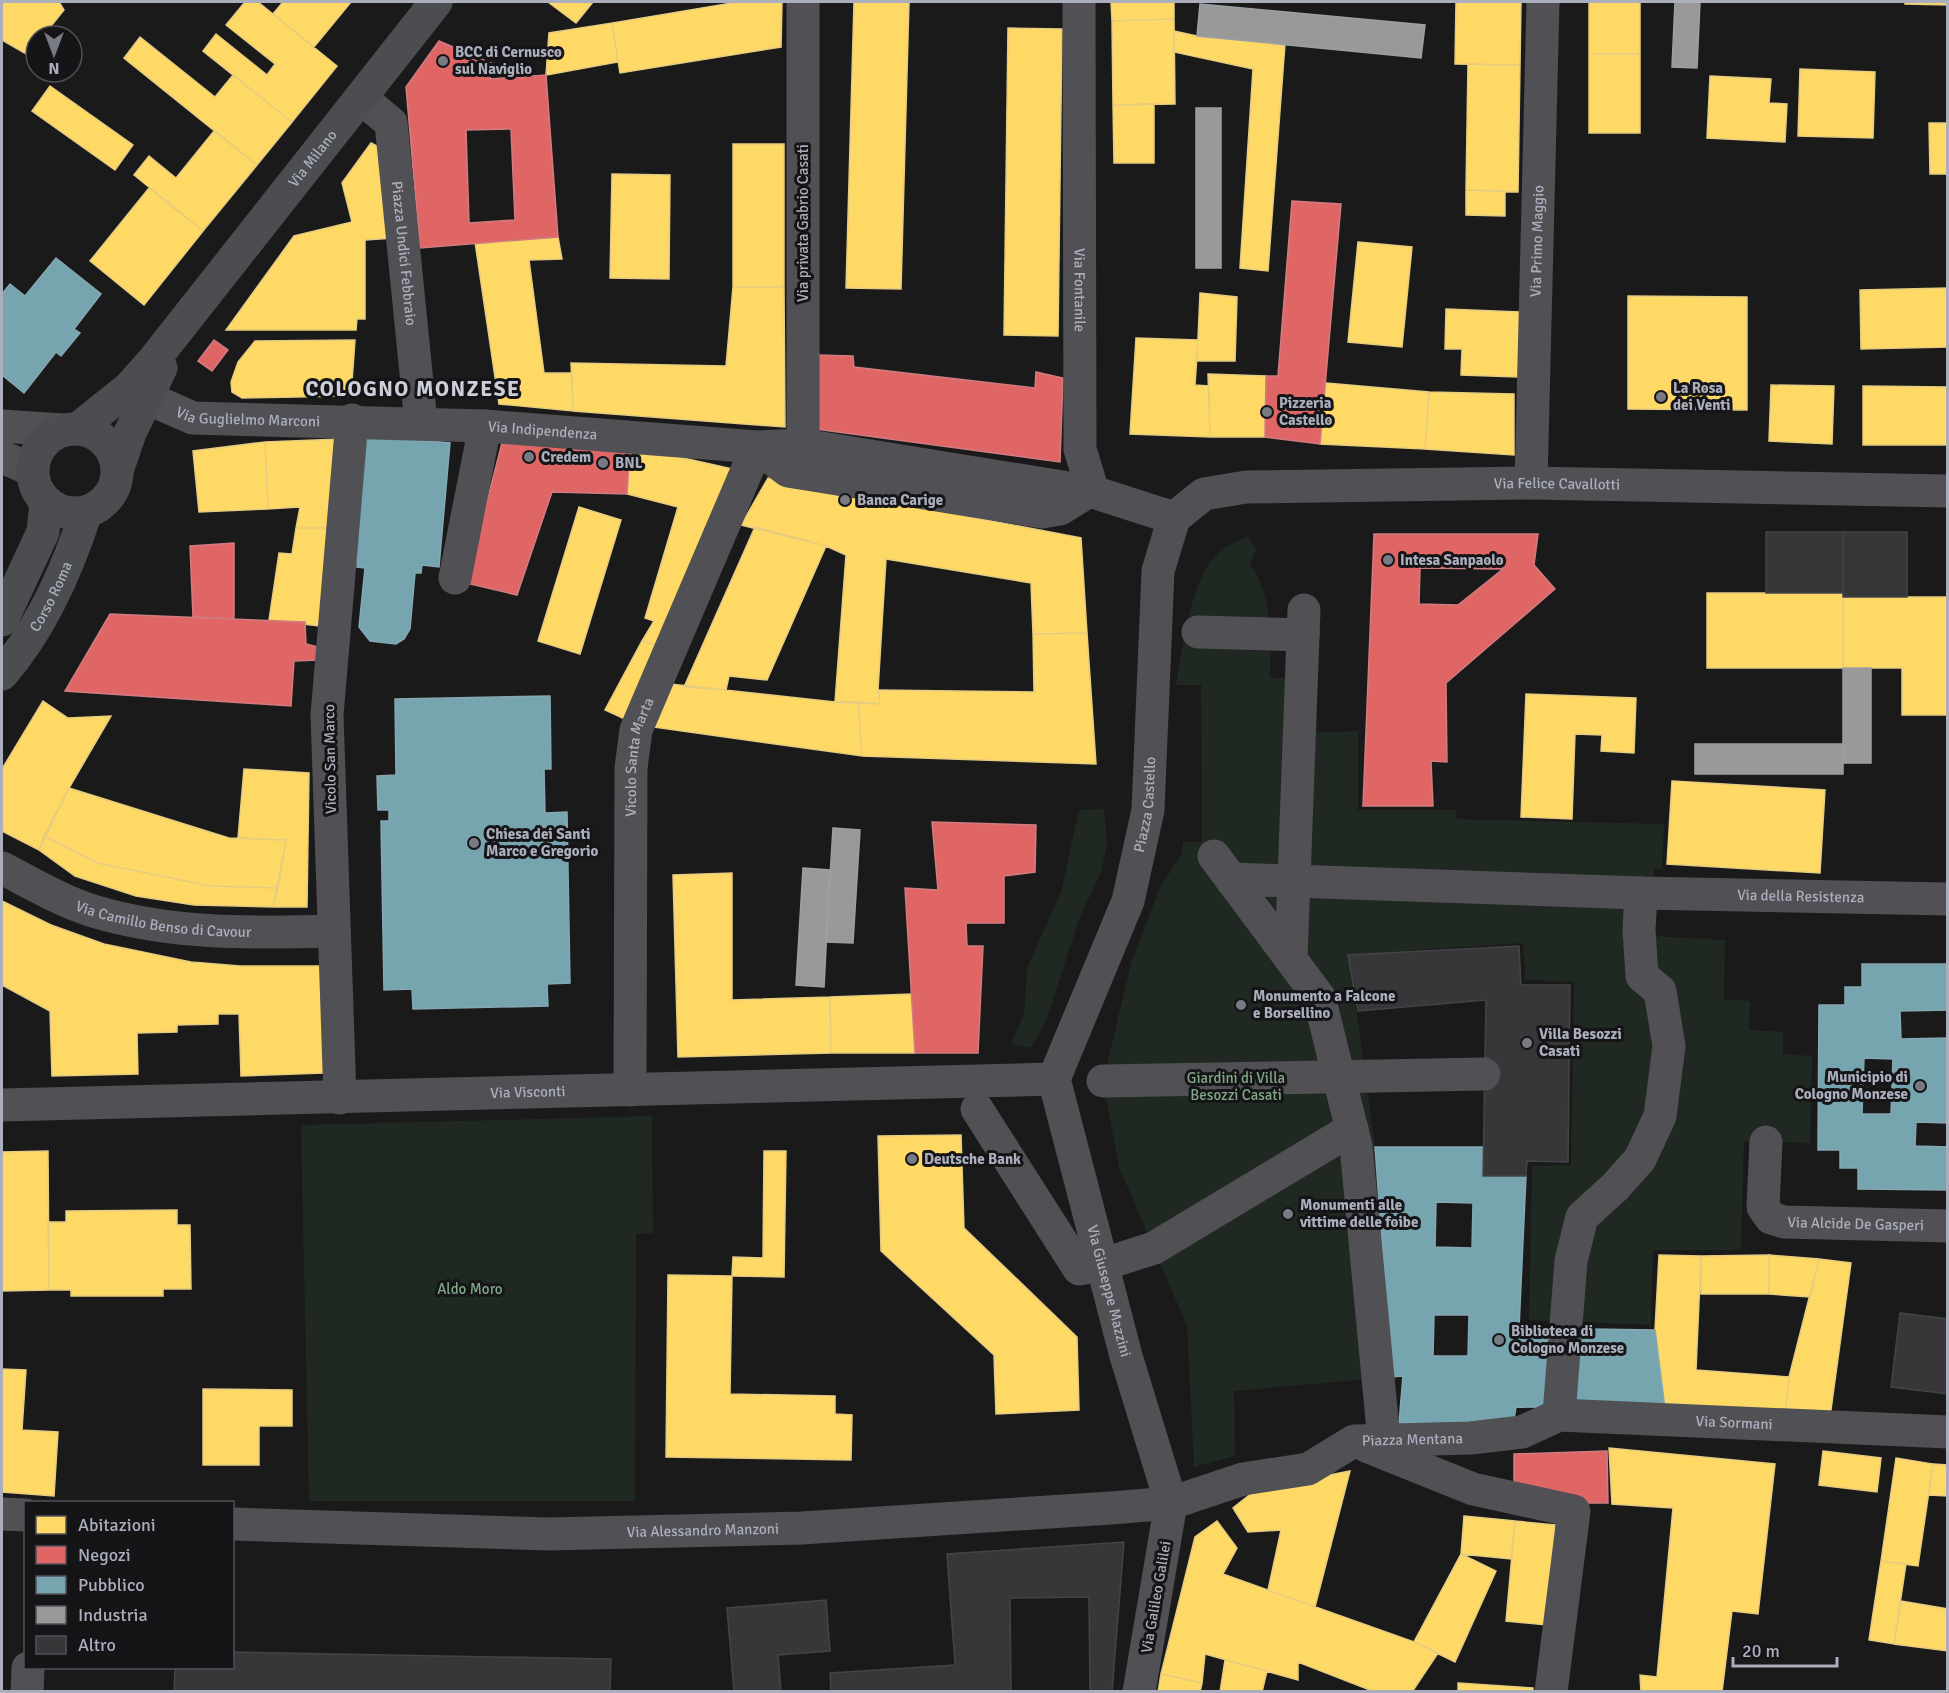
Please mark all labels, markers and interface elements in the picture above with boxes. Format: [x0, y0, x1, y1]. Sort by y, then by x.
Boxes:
north arrow [24, 24, 84, 84]
place label: BCC di Cernusco sul Naviglio [455, 43, 562, 78]
marker: BCC di Cernusco sul Naviglio [436, 54, 450, 68]
text: N [48, 58, 60, 78]
street label: Via Milano [285, 126, 341, 191]
street label: Via privata Gabrio Casati [794, 144, 812, 302]
street label: Piazza Undici Febbraio [388, 180, 420, 327]
street label: Via Primo Maggio [1527, 185, 1547, 297]
street label: Via Fontanile [1071, 248, 1089, 332]
district label: COLOGNO MONZESE [306, 376, 520, 402]
place label: La Rosa dei Venti [1673, 379, 1730, 414]
marker: La Rosa dei Venti [1654, 390, 1668, 404]
place label: Pizzeria Castello [1279, 394, 1333, 429]
street label: Via Guglielmo Marconi [173, 403, 320, 430]
marker: Pizzeria Castello [1260, 405, 1274, 419]
street label: Via Indipendenza [487, 417, 598, 444]
place label: Credem [541, 448, 591, 466]
marker: Credem [522, 450, 536, 464]
place label: BNL [615, 454, 643, 472]
marker: BNL [596, 456, 610, 470]
street label: Via Felice Cavallotti [1494, 474, 1620, 494]
place label: Banca Carige [857, 491, 943, 509]
marker: Banca Carige [838, 493, 852, 507]
place label: Intesa Sanpaolo [1400, 551, 1504, 569]
marker: Intesa Sanpaolo [1381, 553, 1395, 567]
street label: Corso Roma [26, 559, 76, 635]
street label: Vicolo Santa Marta [622, 695, 658, 817]
street label: Vicolo San Marco [320, 704, 340, 814]
street label: Piazza Castello [1130, 756, 1159, 854]
place label: Chiesa dei Santi Marco e Gregorio [486, 825, 598, 860]
marker: Chiesa dei Santi Marco e Gregorio [467, 836, 481, 850]
street label: Via della Resistenza [1737, 886, 1865, 906]
street label: Via Camillo Benso di Cavour [73, 897, 252, 941]
place label: Monumento a Falcone e Borsellino [1253, 987, 1395, 1022]
marker: Monumento a Falcone e Borsellino [1234, 998, 1248, 1012]
place label: Villa Besozzi Casati [1539, 1025, 1622, 1060]
marker: Villa Besozzi Casati [1520, 1036, 1534, 1050]
place label: Municipio di Cologno Monzese [1795, 1068, 1908, 1103]
park label: Giardini di Villa Besozzi Casati [1187, 1069, 1285, 1104]
marker: Municipio di Cologno Monzese [1913, 1079, 1927, 1093]
street label: Via Visconti [490, 1082, 566, 1102]
place label: Deutsche Bank [924, 1150, 1021, 1168]
marker: Deutsche Bank [905, 1152, 919, 1166]
place label: Monumenti alle vittime delle foibe [1299, 1196, 1418, 1231]
marker: Monumenti alle vittime delle foibe [1281, 1207, 1295, 1221]
street label: Via Alcide De Gasperi [1787, 1213, 1924, 1234]
street label: Via Giuseppe Mazzini [1083, 1223, 1135, 1359]
park label: Aldo Moro [437, 1280, 503, 1298]
place label: Biblioteca di Cologno Monzese [1511, 1322, 1624, 1357]
marker: Biblioteca di Cologno Monzese [1492, 1333, 1506, 1347]
street label: Via Sormani [1695, 1412, 1773, 1433]
street label: Piazza Mentana [1362, 1429, 1463, 1450]
legend [24, 1501, 234, 1669]
text: Abitazioni [78, 1514, 156, 1536]
street label: Via Alessandro Manzoni [627, 1520, 779, 1541]
street label: Via Galileo Galilei [1137, 1540, 1175, 1654]
text: Negozi [78, 1544, 131, 1566]
text: Pubblico [78, 1574, 145, 1596]
text: Industria [78, 1604, 148, 1626]
scale bar [1733, 1630, 1836, 1668]
text: Altro [78, 1634, 116, 1656]
text: 20 m [1742, 1640, 1780, 1662]

